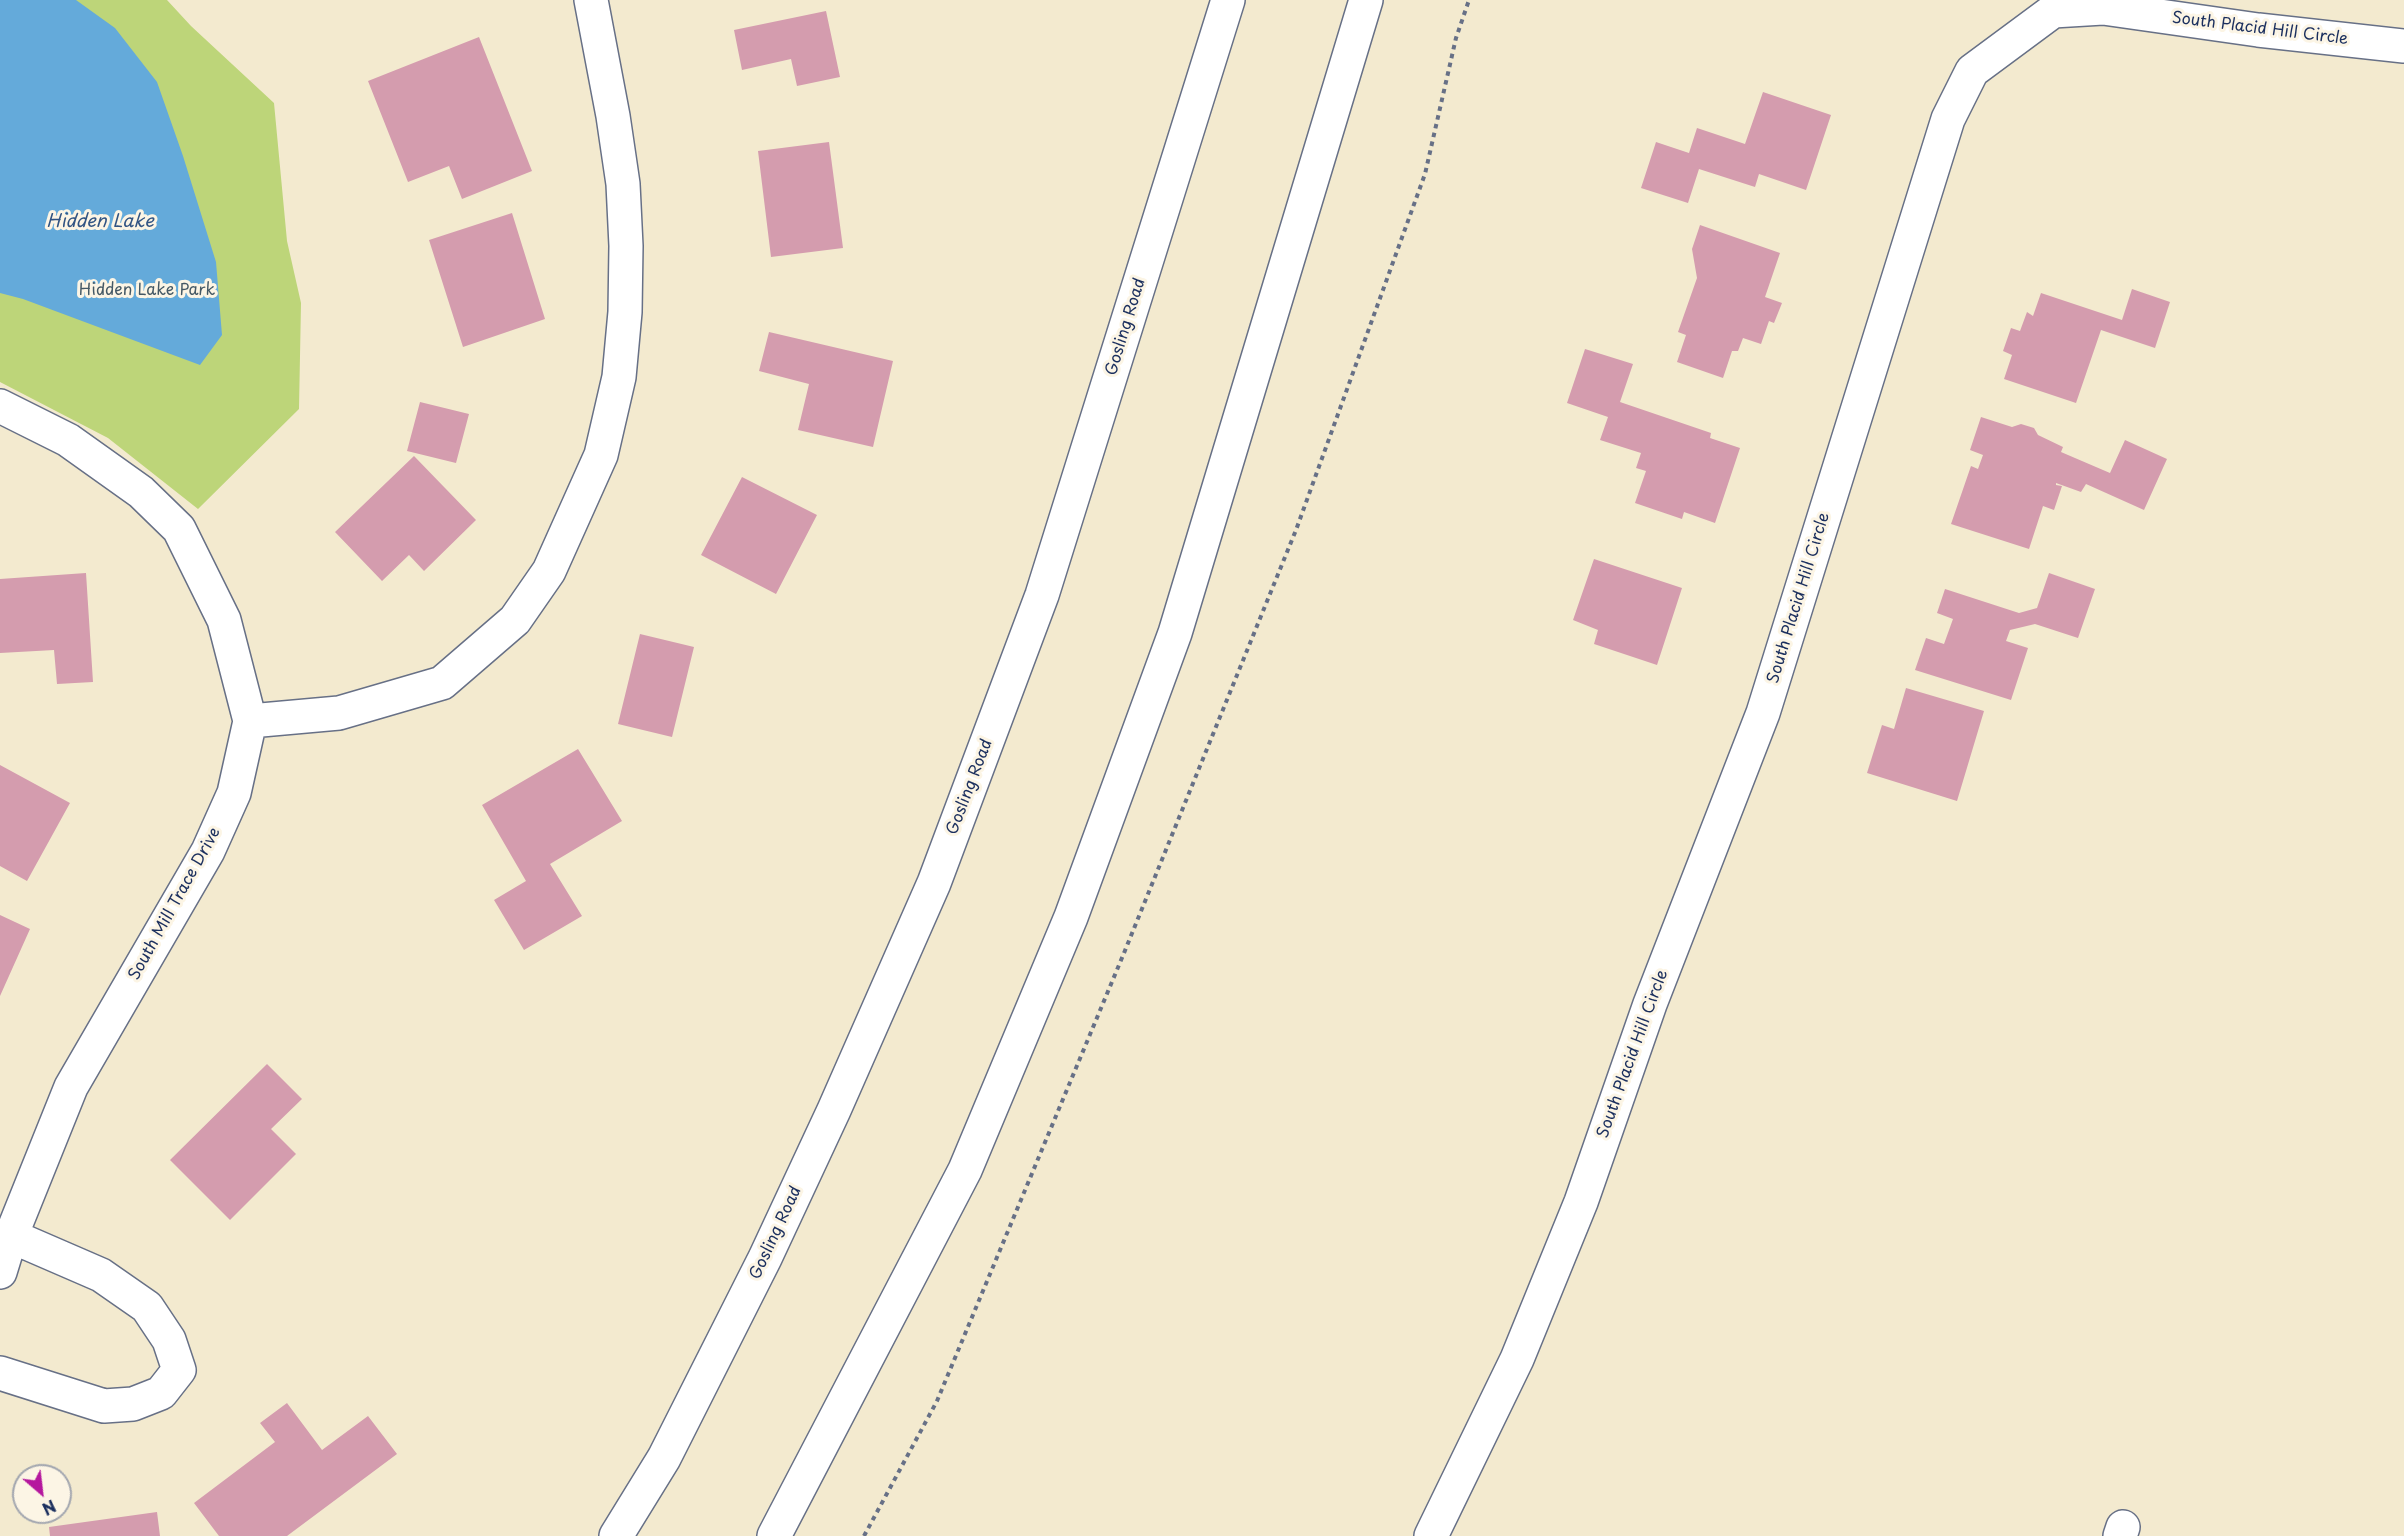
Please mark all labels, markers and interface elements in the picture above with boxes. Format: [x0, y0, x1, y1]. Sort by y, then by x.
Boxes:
street label: South Placid Hill Circle [2171, 9, 2349, 49]
water label: Hidden Lake [46, 211, 154, 233]
street label: Gosling Road [1102, 276, 1150, 378]
park label: Hidden Lake Park [79, 281, 215, 301]
street label: South Placid Hill Circle [1764, 510, 1834, 686]
street label: Gosling Road [943, 737, 997, 837]
street label: South Mill Trace Drive [125, 824, 225, 984]
street label: South Placid Hill Circle [1594, 967, 1672, 1141]
street label: Gosling Road [746, 1183, 806, 1283]
north arrow [12, 1464, 72, 1524]
text: N [38, 1495, 61, 1522]

